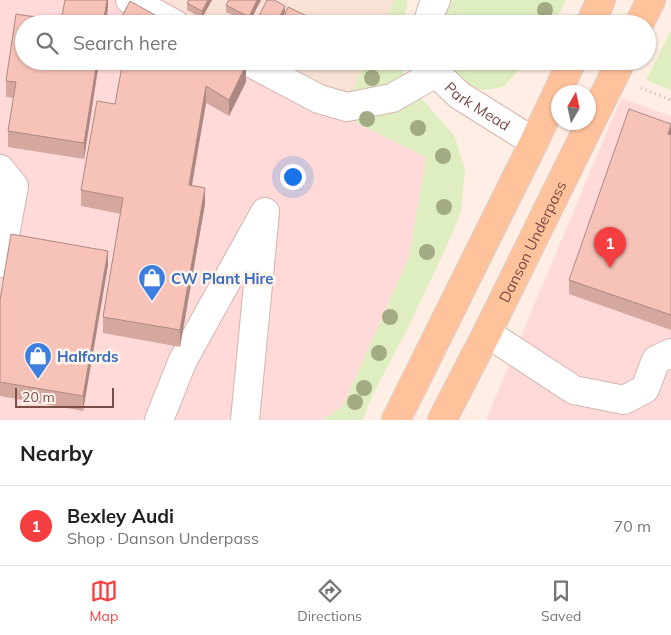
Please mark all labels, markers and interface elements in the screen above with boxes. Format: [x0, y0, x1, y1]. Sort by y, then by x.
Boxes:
search box [15, 15, 656, 70]
icon: search [33, 29, 61, 57]
text: Search here [73, 31, 177, 55]
street label: Park Mead [441, 77, 514, 134]
north arrow [551, 85, 596, 130]
your location [280, 164, 306, 190]
street label: Danson Underpass [494, 178, 570, 305]
pin: 1 [594, 227, 626, 268]
shop icon: CW Plant Hire [137, 263, 167, 302]
place label: CW Plant Hire [171, 269, 274, 288]
shop icon: Halfords [23, 341, 53, 380]
place label: Halfords [57, 347, 119, 366]
scale bar [15, 385, 114, 408]
text: 20 m [22, 388, 55, 406]
text: Nearby [20, 440, 93, 466]
text: Bexley Audi [67, 504, 174, 528]
text: 1 [31, 516, 41, 536]
text: 70 m [614, 516, 651, 536]
text: Shop · Danson Underpass [67, 528, 259, 548]
tab: Map [90, 577, 118, 625]
tab: Directions [297, 577, 362, 625]
tab: Saved [541, 577, 581, 625]

